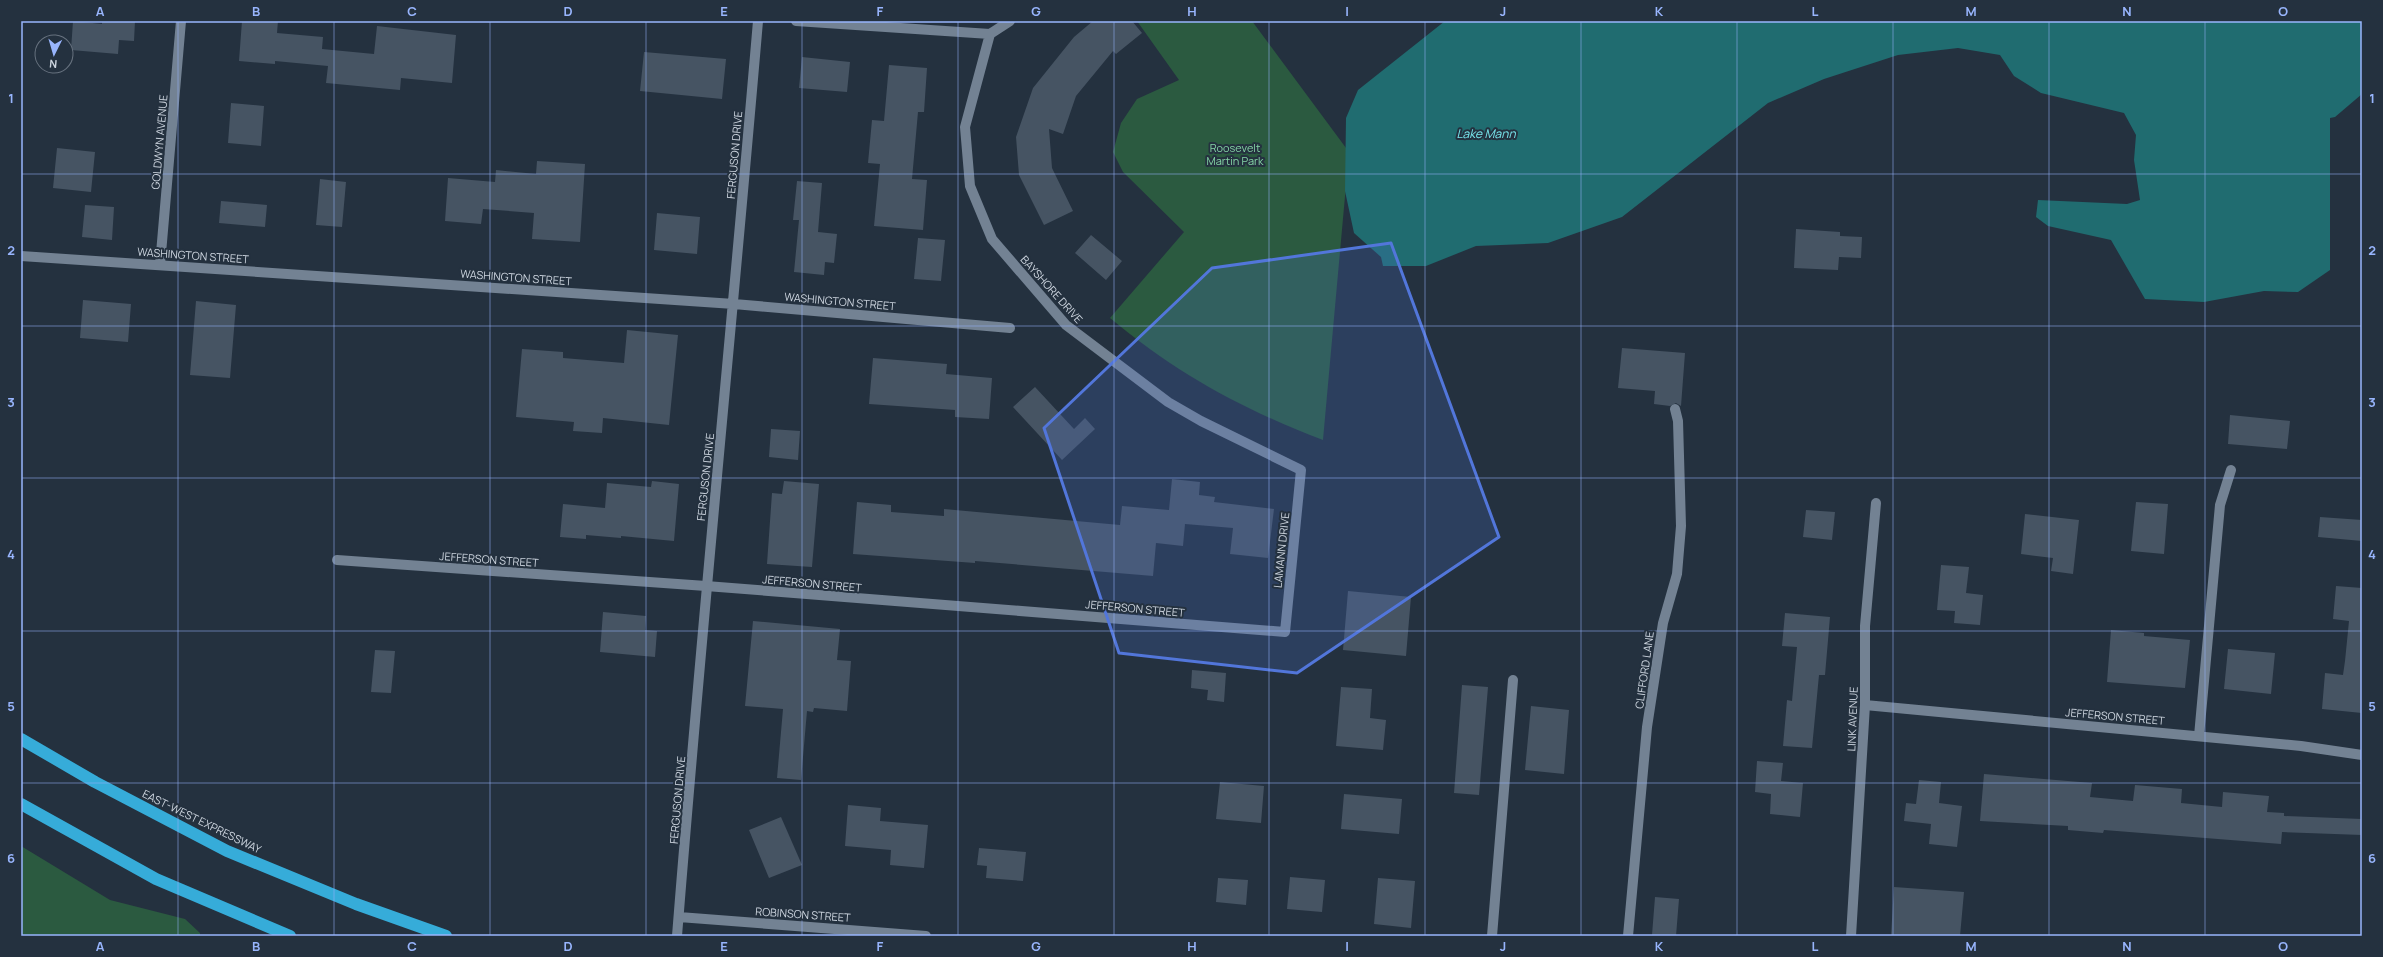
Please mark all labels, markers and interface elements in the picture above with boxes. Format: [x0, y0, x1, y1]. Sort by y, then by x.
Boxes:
text: A [96, 2, 105, 20]
text: B [252, 2, 260, 20]
text: C [407, 2, 417, 20]
text: D [563, 2, 573, 20]
text: E [720, 2, 728, 20]
text: F [877, 2, 884, 20]
text: G [1031, 2, 1041, 20]
text: H [1187, 2, 1197, 20]
text: I [1345, 2, 1349, 20]
text: J [1500, 2, 1506, 20]
text: K [1655, 2, 1664, 20]
text: L [1812, 2, 1819, 20]
text: M [1965, 2, 1977, 20]
text: N [2122, 2, 2132, 20]
text: O [2278, 2, 2288, 20]
north arrow [34, 34, 74, 74]
text: N [48, 57, 58, 72]
text: 1 [8, 89, 14, 107]
text: 1 [2369, 89, 2375, 107]
street label: GOLDWYN AVENUE [147, 94, 171, 190]
street label: FERGUSON DRIVE [723, 110, 745, 200]
water label: Lake Mann [1456, 125, 1516, 142]
park label: Roosevelt Martin Park [1207, 140, 1264, 168]
text: 2 [7, 241, 15, 259]
text: 2 [2368, 241, 2376, 259]
street label: WASHINGTON STREET [137, 244, 250, 266]
street label: BAYSHORE DRIVE [1018, 252, 1086, 326]
street label: WASHINGTON STREET [460, 266, 573, 288]
street label: WASHINGTON STREET [784, 289, 897, 313]
text: 3 [7, 393, 15, 411]
text: 3 [2368, 393, 2376, 411]
street label: FERGUSON DRIVE [693, 432, 717, 522]
street label: LAMANN DRIVE [1270, 511, 1292, 589]
text: 4 [7, 545, 15, 563]
text: 4 [2368, 545, 2376, 563]
street label: JEFFERSON STREET [439, 548, 540, 570]
street label: JEFFERSON STREET [762, 571, 863, 595]
street label: JEFFERSON STREET [1085, 596, 1186, 620]
street label: CLIFFORD LANE [1631, 630, 1657, 710]
street label: LINK AVENUE [1843, 686, 1861, 752]
text: 5 [7, 697, 15, 715]
text: 5 [2368, 697, 2376, 715]
street label: JEFFERSON STREET [2065, 704, 2166, 728]
street label: FERGUSON DRIVE [666, 755, 688, 845]
street label: EAST-WEST EXPRESSWAY [140, 786, 265, 857]
text: 6 [7, 849, 15, 867]
text: 6 [2368, 849, 2376, 867]
street label: ROBINSON STREET [755, 903, 852, 925]
text: A [96, 937, 105, 955]
text: B [252, 937, 260, 955]
text: C [407, 937, 417, 955]
text: D [563, 937, 573, 955]
text: E [720, 937, 728, 955]
text: F [877, 937, 884, 955]
text: G [1031, 937, 1041, 955]
text: H [1187, 937, 1197, 955]
text: I [1345, 937, 1349, 955]
text: J [1500, 937, 1506, 955]
text: K [1655, 937, 1664, 955]
text: L [1812, 937, 1819, 955]
text: M [1965, 937, 1977, 955]
text: N [2122, 937, 2132, 955]
text: O [2278, 937, 2288, 955]

